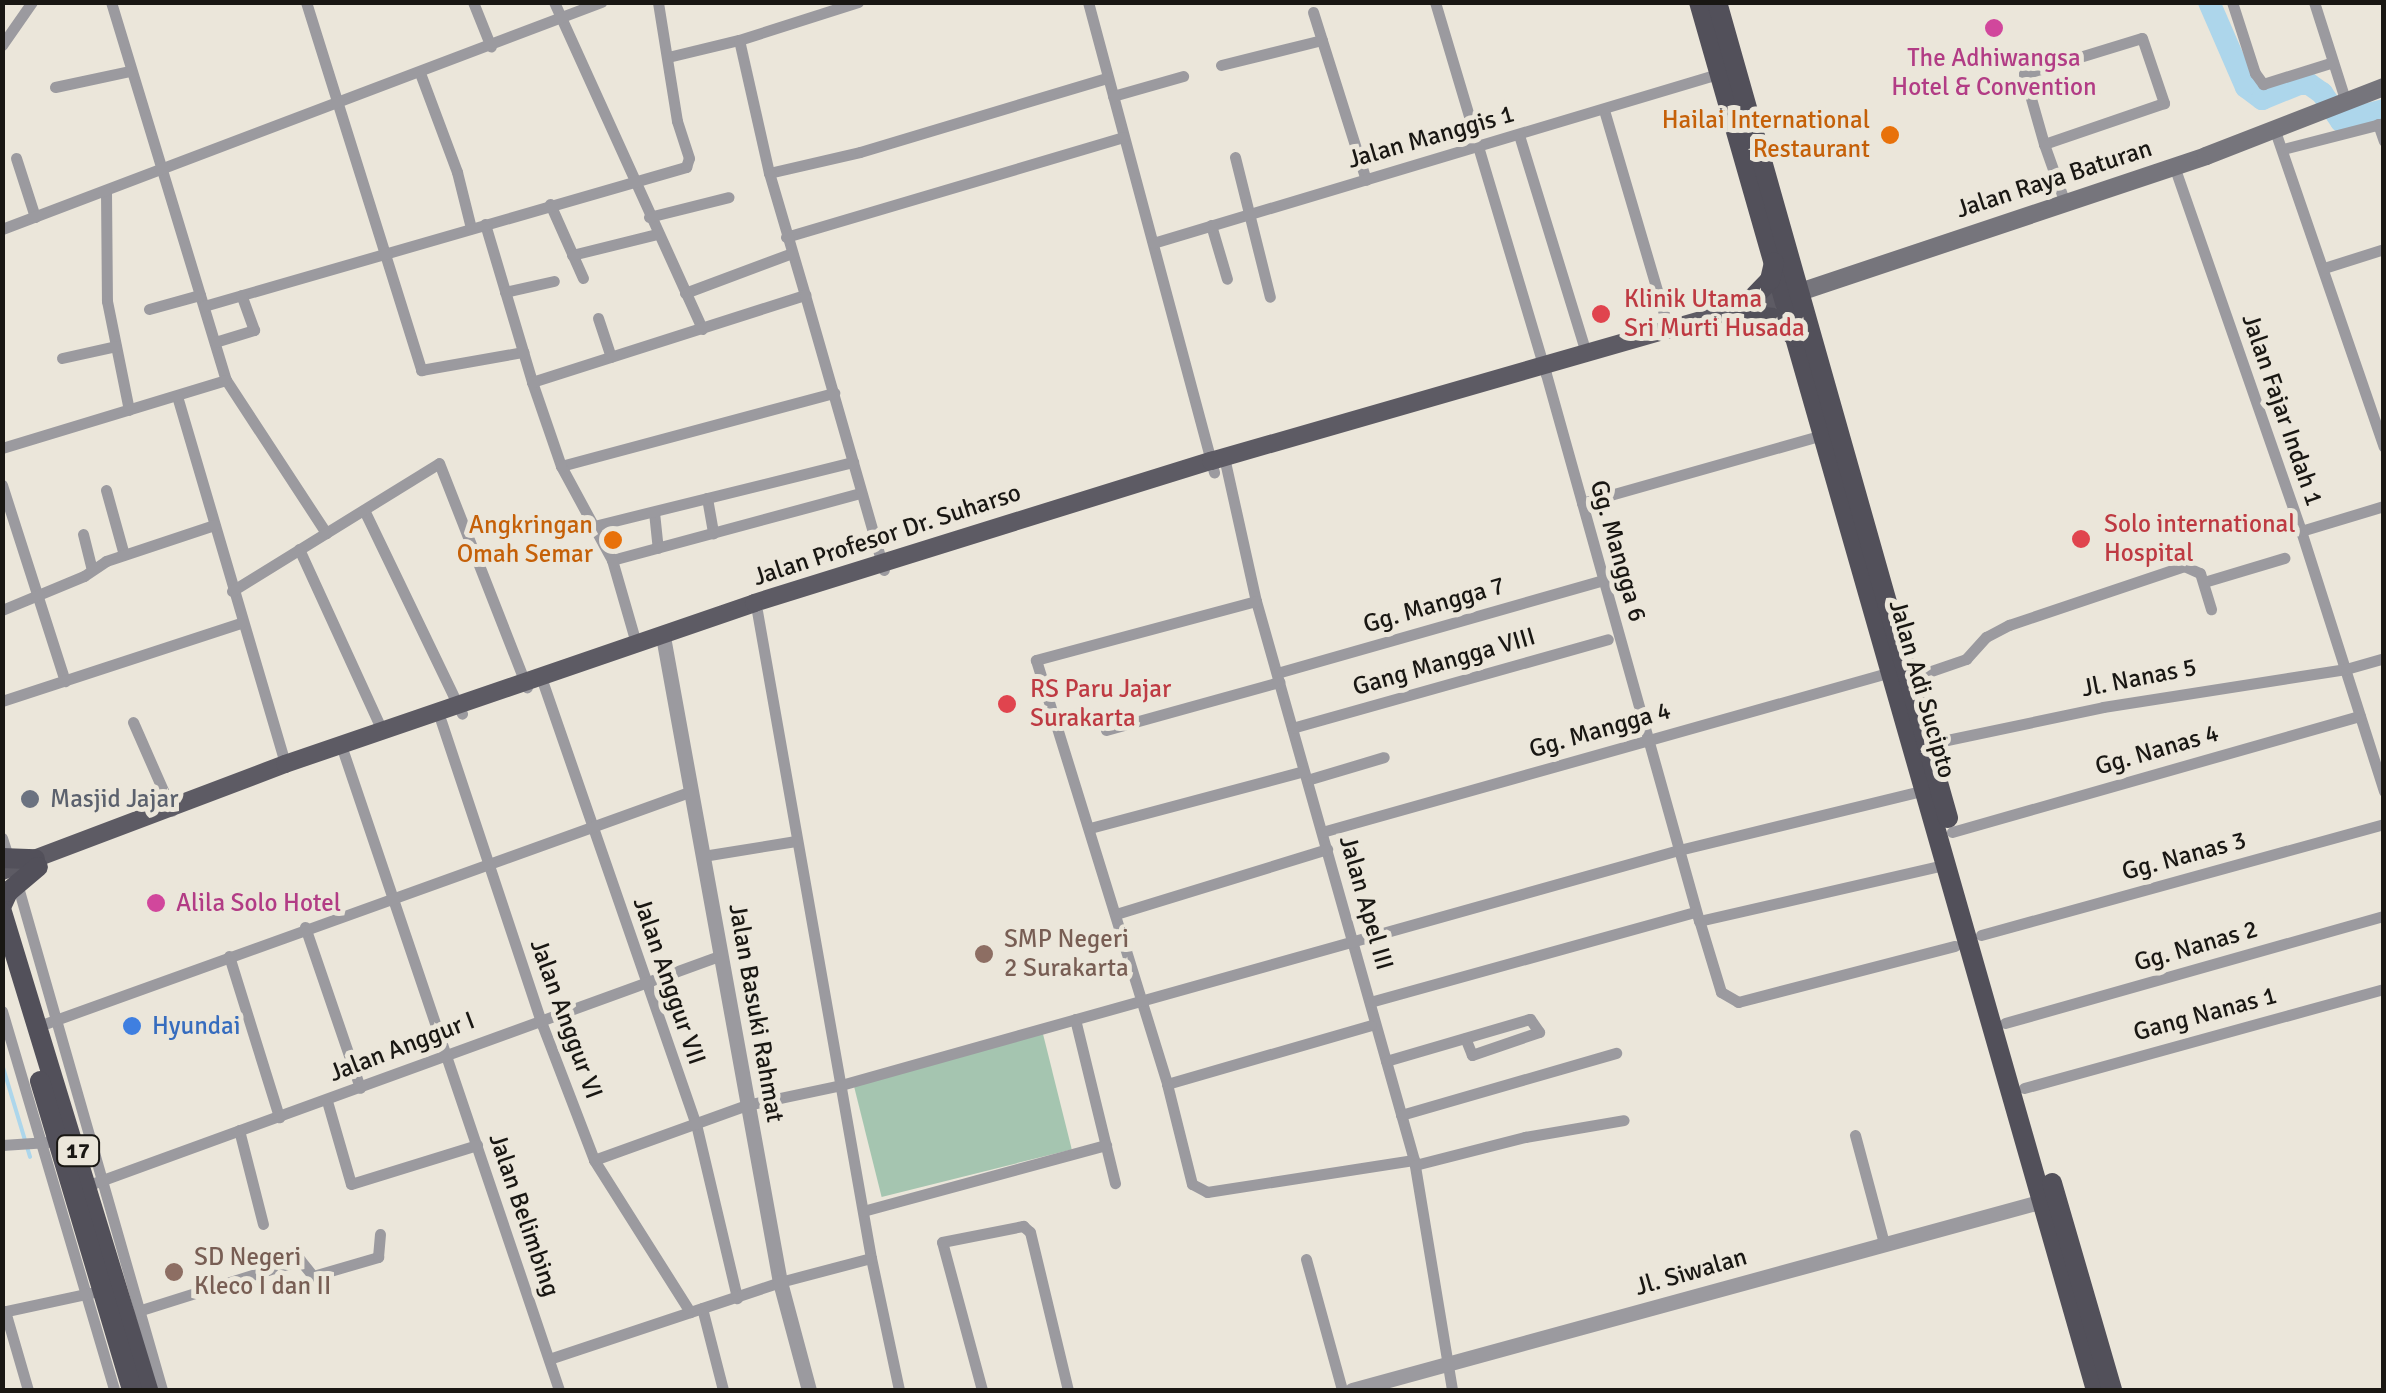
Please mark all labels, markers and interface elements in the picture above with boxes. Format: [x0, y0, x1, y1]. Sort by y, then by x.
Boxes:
marker: The Adhiwangsa Hotel & Convention [1983, 17, 2005, 39]
place label: The Adhiwangsa Hotel & Convention [1891, 44, 2097, 103]
street label: Jalan Manggis 1 [1344, 99, 1518, 175]
place label: Hailai International Restaurant [1662, 106, 1870, 165]
marker: Hailai International Restaurant [1879, 124, 1901, 146]
street label: Jalan Raya Baturan [1952, 133, 2156, 225]
place label: Klinik Utama Sri Murti Husada [1624, 285, 1805, 344]
marker: Klinik Utama Sri Murti Husada [1588, 301, 1614, 327]
street label: Jalan Fajar Indah 1 [2235, 310, 2329, 510]
street label: Jalan Profesor Dr. Suharso [749, 477, 1025, 593]
street label: Gg. Mangga 6 [1583, 477, 1653, 625]
place label: Solo international Hospital [2104, 510, 2296, 569]
place label: Angkringan Omah Semar [457, 511, 593, 570]
marker: Solo international Hospital [2068, 526, 2094, 552]
marker: Angkringan Omah Semar [602, 529, 624, 551]
street label: Gg. Mangga 7 [1360, 570, 1508, 640]
street label: Jalan Adi Sucipto [1882, 596, 1962, 782]
street label: Gang Mangga VIII [1349, 622, 1539, 702]
street label: Jl. Nanas 5 [2079, 652, 2199, 704]
place label: RS Paru Jajar Surakarta [1030, 675, 1171, 734]
marker: RS Paru Jajar Surakarta [994, 691, 1020, 717]
street label: Gg. Mangga 4 [1526, 695, 1674, 765]
street label: Gg. Nanas 4 [2092, 718, 2222, 782]
place label: Masjid Jajar [50, 784, 178, 814]
marker: Masjid Jajar [19, 788, 41, 810]
street label: Gg. Nanas 3 [2119, 825, 2249, 887]
street label: Jalan Apel III [1333, 832, 1399, 974]
place label: Alila Solo Hotel [176, 888, 341, 918]
marker: Alila Solo Hotel [145, 892, 167, 914]
street label: Jalan Anggur VII [626, 893, 712, 1069]
street label: Jalan Basuki Rahmat [722, 901, 790, 1125]
street label: Gg. Nanas 2 [2131, 914, 2261, 978]
place label: SMP Negeri 2 Surakarta [1004, 925, 1129, 984]
street label: Jalan Anggur VI [523, 935, 609, 1103]
marker: SMP Negeri 2 Surakarta [973, 943, 995, 965]
street label: Gang Nanas 1 [2130, 980, 2280, 1048]
street label: Jalan Anggur I [325, 1005, 479, 1089]
place label: Hyundai [152, 1011, 241, 1041]
marker: Hyundai [121, 1015, 143, 1037]
street label: Jalan Belimbing [482, 1129, 566, 1301]
road number: 17 [56, 1134, 100, 1168]
street label: Jl. Siwalan [1631, 1242, 1751, 1302]
place label: SD Negeri Kleco I dan II [194, 1243, 331, 1302]
marker: SD Negeri Kleco I dan II [163, 1261, 185, 1283]

